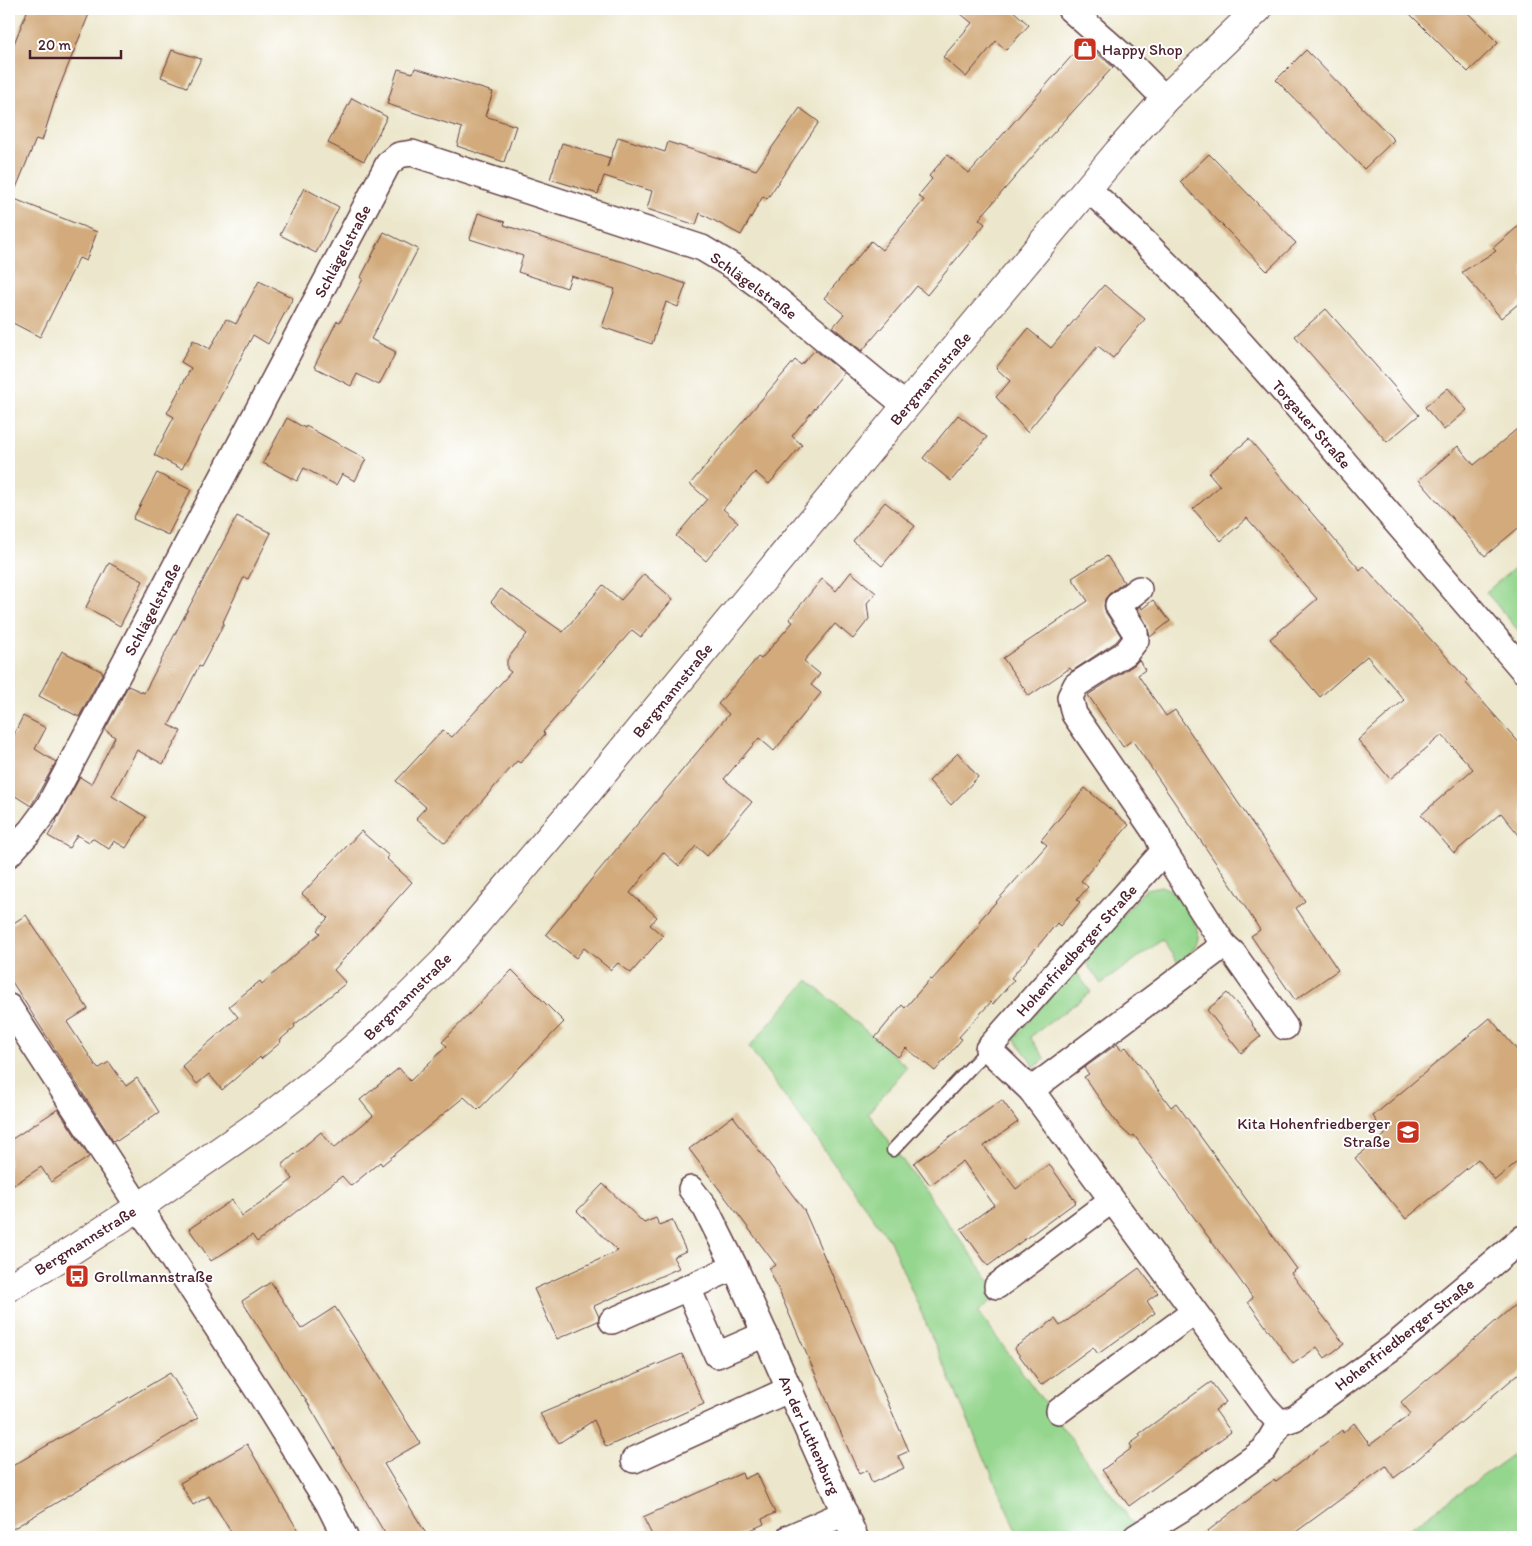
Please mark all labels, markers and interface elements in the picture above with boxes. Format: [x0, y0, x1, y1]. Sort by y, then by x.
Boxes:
scale bar [30, 28, 121, 60]
text: 20 m [38, 36, 72, 54]
shop icon: Happy Shop [1072, 36, 1098, 62]
place label: Happy Shop [1102, 40, 1183, 59]
street label: Schlägelstraße [310, 201, 375, 301]
street label: Schlägelstraße [707, 248, 801, 323]
street label: Bergmannstraße [886, 328, 975, 429]
street label: Torgauer Straße [1268, 376, 1355, 473]
street label: Schlägelstraße [120, 559, 185, 659]
street label: Bergmannstraße [628, 639, 716, 742]
street label: Hohenfriedberger Straße [1012, 880, 1141, 1020]
street label: Bergmannstraße [359, 948, 455, 1044]
place label: Kita Hohenfriedberger Straße [1237, 1114, 1391, 1151]
school or university icon: Kita Hohenfriedberger Straße [1395, 1119, 1421, 1145]
street label: Bergmannstraße [31, 1202, 140, 1279]
bus stop icon: Grollmannstraße [64, 1263, 90, 1289]
place label: Grollmannstraße [94, 1267, 213, 1286]
street label: Hohenfriedberger Straße [1331, 1274, 1478, 1395]
street label: An der Luthenburg [775, 1373, 845, 1498]

